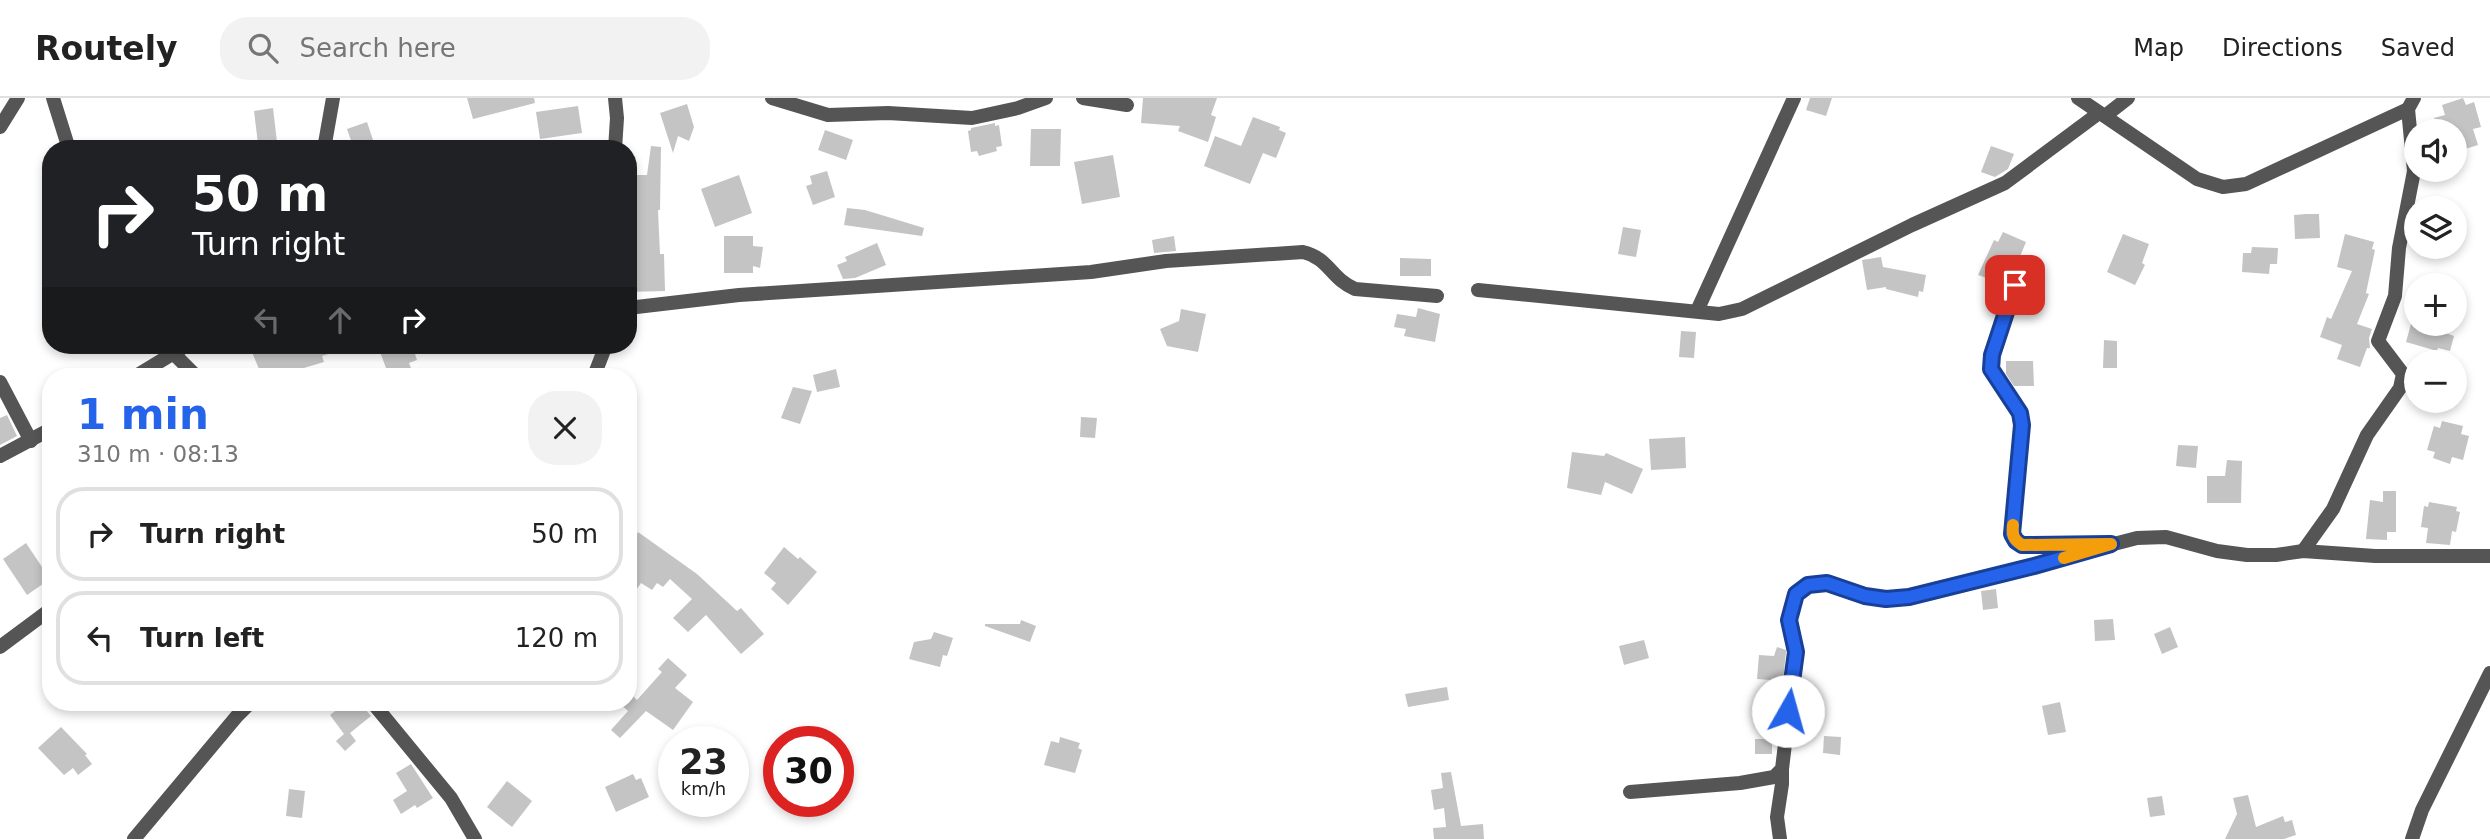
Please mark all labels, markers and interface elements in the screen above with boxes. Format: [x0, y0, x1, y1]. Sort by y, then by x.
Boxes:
search box [220, 17, 710, 80]
text: Routely [35, 29, 178, 68]
icon: search [244, 29, 282, 67]
text: Search here [300, 33, 456, 63]
text: Map [2133, 34, 2184, 62]
text: Directions [2222, 34, 2343, 62]
text: Saved [2381, 34, 2455, 62]
map controls [2404, 119, 2467, 413]
button: sound [2404, 119, 2467, 182]
text: 50 m [192, 166, 328, 223]
icon: right [77, 168, 168, 259]
button: layers [2404, 196, 2467, 259]
text: Turn right [192, 225, 345, 263]
pin [1985, 255, 2045, 315]
icon: arrive [1996, 266, 2034, 304]
button: + [2404, 273, 2467, 336]
icon: left [248, 301, 286, 339]
icon: ahead [321, 301, 359, 339]
icon: right [394, 301, 432, 339]
button: − [2404, 350, 2467, 413]
text: 1 min [77, 390, 209, 439]
button: close [528, 391, 602, 465]
text: 310 m · 08:13 [77, 441, 239, 467]
icon: right [81, 515, 119, 553]
text: Turn right [140, 519, 285, 549]
text: 50 m [531, 519, 598, 549]
icon: left [81, 619, 119, 657]
text: Turn left [140, 623, 264, 653]
text: 120 m [515, 623, 598, 653]
position arrow [1751, 674, 1825, 748]
speed limit sign: 30 [763, 726, 854, 817]
text: 23 [679, 742, 728, 782]
text: km/h [681, 778, 726, 799]

